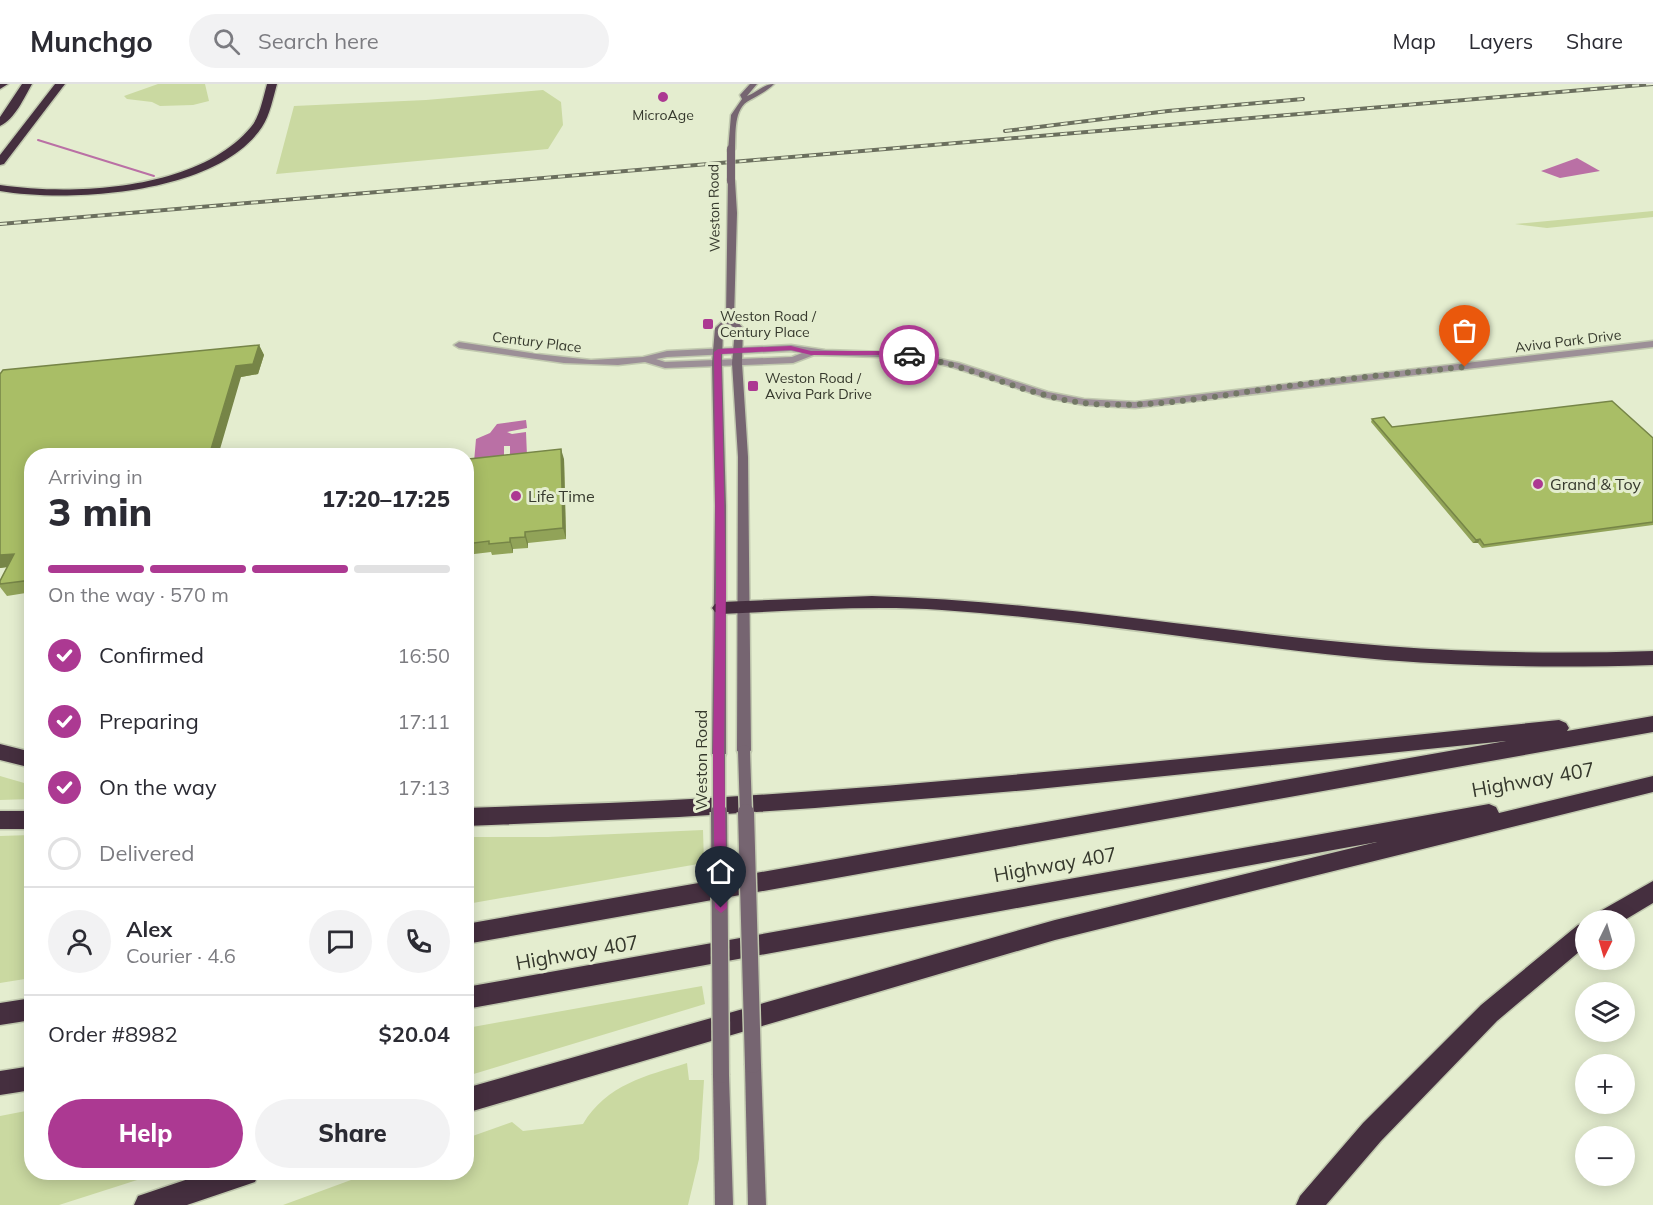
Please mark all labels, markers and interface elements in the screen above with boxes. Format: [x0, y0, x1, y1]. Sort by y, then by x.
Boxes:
search box [189, 14, 609, 68]
text: Munchgo [30, 24, 153, 59]
icon: search [210, 25, 243, 58]
text: Search here [258, 27, 379, 55]
text: Map [1393, 28, 1436, 54]
text: Layers [1469, 28, 1533, 54]
text: Share [1566, 28, 1623, 54]
marker: MicroAge [656, 90, 670, 104]
place label: MicroAge [632, 106, 694, 124]
street label: Weston Road [704, 164, 724, 252]
pin [1439, 305, 1490, 367]
place label: Weston Road / Century Place [720, 307, 817, 341]
icon: bag [1448, 314, 1481, 347]
marker: Weston Road / Century Place [701, 317, 715, 331]
courier [879, 325, 939, 385]
street label: Aviva Park Drive [1514, 326, 1622, 356]
street label: Century Place [491, 328, 583, 356]
icon: car [893, 339, 926, 372]
place label: Weston Road / Aviva Park Drive [765, 369, 872, 403]
marker: Weston Road / Aviva Park Drive [746, 379, 760, 393]
text: Arriving in [48, 464, 143, 489]
place label: Grand & Toy [1550, 474, 1642, 494]
marker: Grand & Toy [1531, 477, 1545, 491]
text: 17:20–17:25 [322, 485, 450, 513]
place label: Life Time [528, 486, 595, 506]
text: 3 min [48, 487, 153, 536]
marker: Life Time [509, 489, 523, 503]
text: On the way · 570 m [48, 582, 229, 607]
icon: check [48, 639, 81, 672]
text: Confirmed [99, 641, 204, 669]
text: 16:50 [397, 643, 450, 668]
icon: check [48, 705, 81, 738]
text: Preparing [99, 707, 199, 735]
text: 17:11 [397, 709, 450, 734]
street label: Weston Road [691, 710, 711, 810]
street label: Highway 407 [1469, 756, 1597, 802]
icon: check [48, 771, 81, 804]
text: On the way [99, 773, 217, 801]
text: 17:13 [397, 775, 450, 800]
text: Delivered [99, 839, 194, 867]
street label: Highway 407 [991, 841, 1119, 887]
pin [695, 846, 746, 908]
icon: home [704, 855, 737, 888]
button: person [48, 910, 111, 973]
button: chat [309, 910, 372, 973]
button: phone [387, 910, 450, 973]
north arrow [1575, 910, 1635, 970]
map controls [1575, 910, 1635, 1186]
text: Alex [126, 915, 172, 943]
street label: Highway 407 [513, 929, 641, 975]
text: Courier · 4.6 [126, 943, 236, 968]
button: layers [1575, 982, 1635, 1042]
text: Order #8982 [48, 1020, 178, 1048]
text: $20.04 [379, 1020, 450, 1048]
button: + [1575, 1054, 1635, 1114]
button: Help [48, 1099, 243, 1168]
button: Share [255, 1099, 450, 1168]
button: − [1575, 1126, 1635, 1186]

